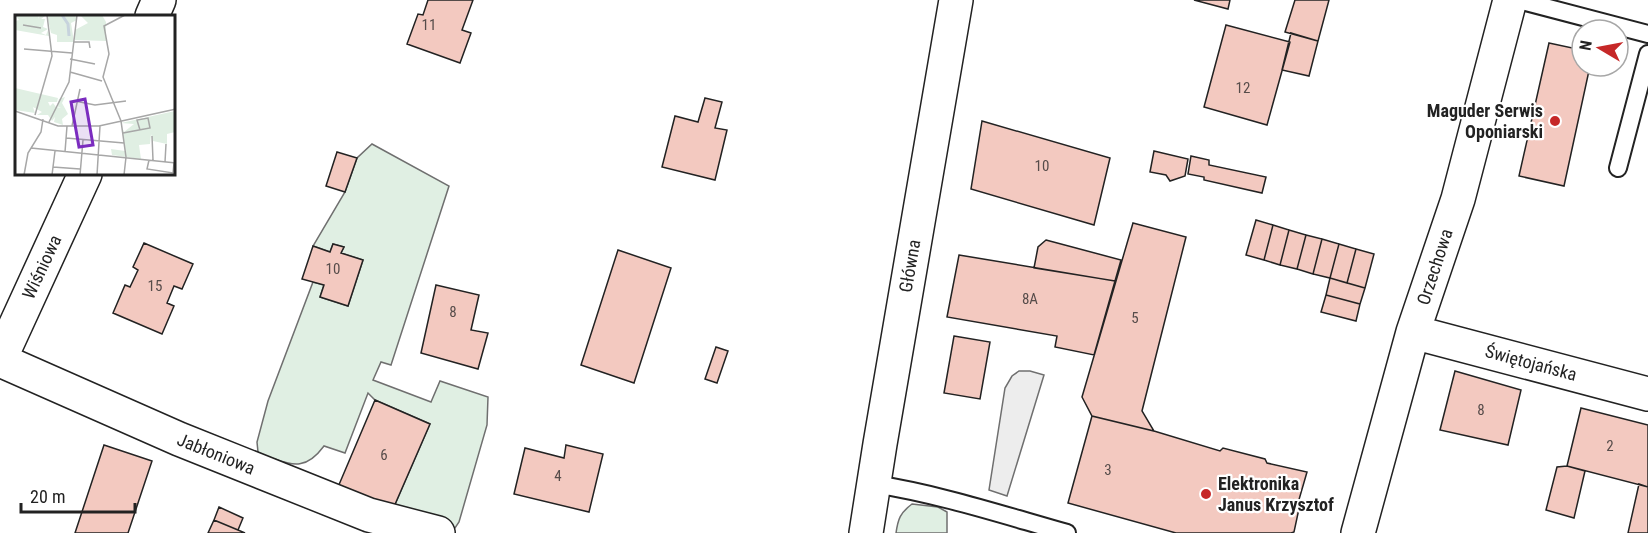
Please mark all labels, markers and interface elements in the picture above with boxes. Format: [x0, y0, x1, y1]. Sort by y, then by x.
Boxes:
inset map [15, 15, 176, 176]
house number: 11 [422, 16, 436, 34]
north arrow [1570, 18, 1630, 78]
text: N [1576, 39, 1596, 52]
house number: 12 [1236, 79, 1250, 97]
place label: Maguder Serwis Oponiarski [1427, 100, 1543, 142]
marker: Maguder Serwis Oponiarski [1548, 114, 1562, 128]
house number: 10 [1035, 157, 1049, 175]
street label: Orzechowa [1412, 226, 1457, 308]
street label: Wiśniowa [18, 231, 65, 302]
street label: Główna [895, 238, 924, 294]
house number: 10 [326, 260, 340, 278]
house number: 15 [148, 277, 162, 295]
house number: 8A [1022, 290, 1038, 308]
house number: 8 [449, 303, 457, 321]
house number: 5 [1131, 309, 1139, 327]
street label: Świętojańska [1483, 340, 1579, 385]
house number: 8 [1477, 401, 1485, 419]
street label: Jabłoniowa [174, 428, 258, 479]
house number: 2 [1606, 437, 1614, 455]
house number: 6 [380, 446, 388, 464]
house number: 3 [1104, 461, 1112, 479]
house number: 4 [554, 467, 562, 485]
place label: Elektronika Janus Krzysztof [1218, 473, 1334, 515]
scale bar [21, 476, 135, 514]
text: 20 m [30, 486, 65, 507]
marker: Elektronika Janus Krzysztof [1199, 487, 1213, 501]

